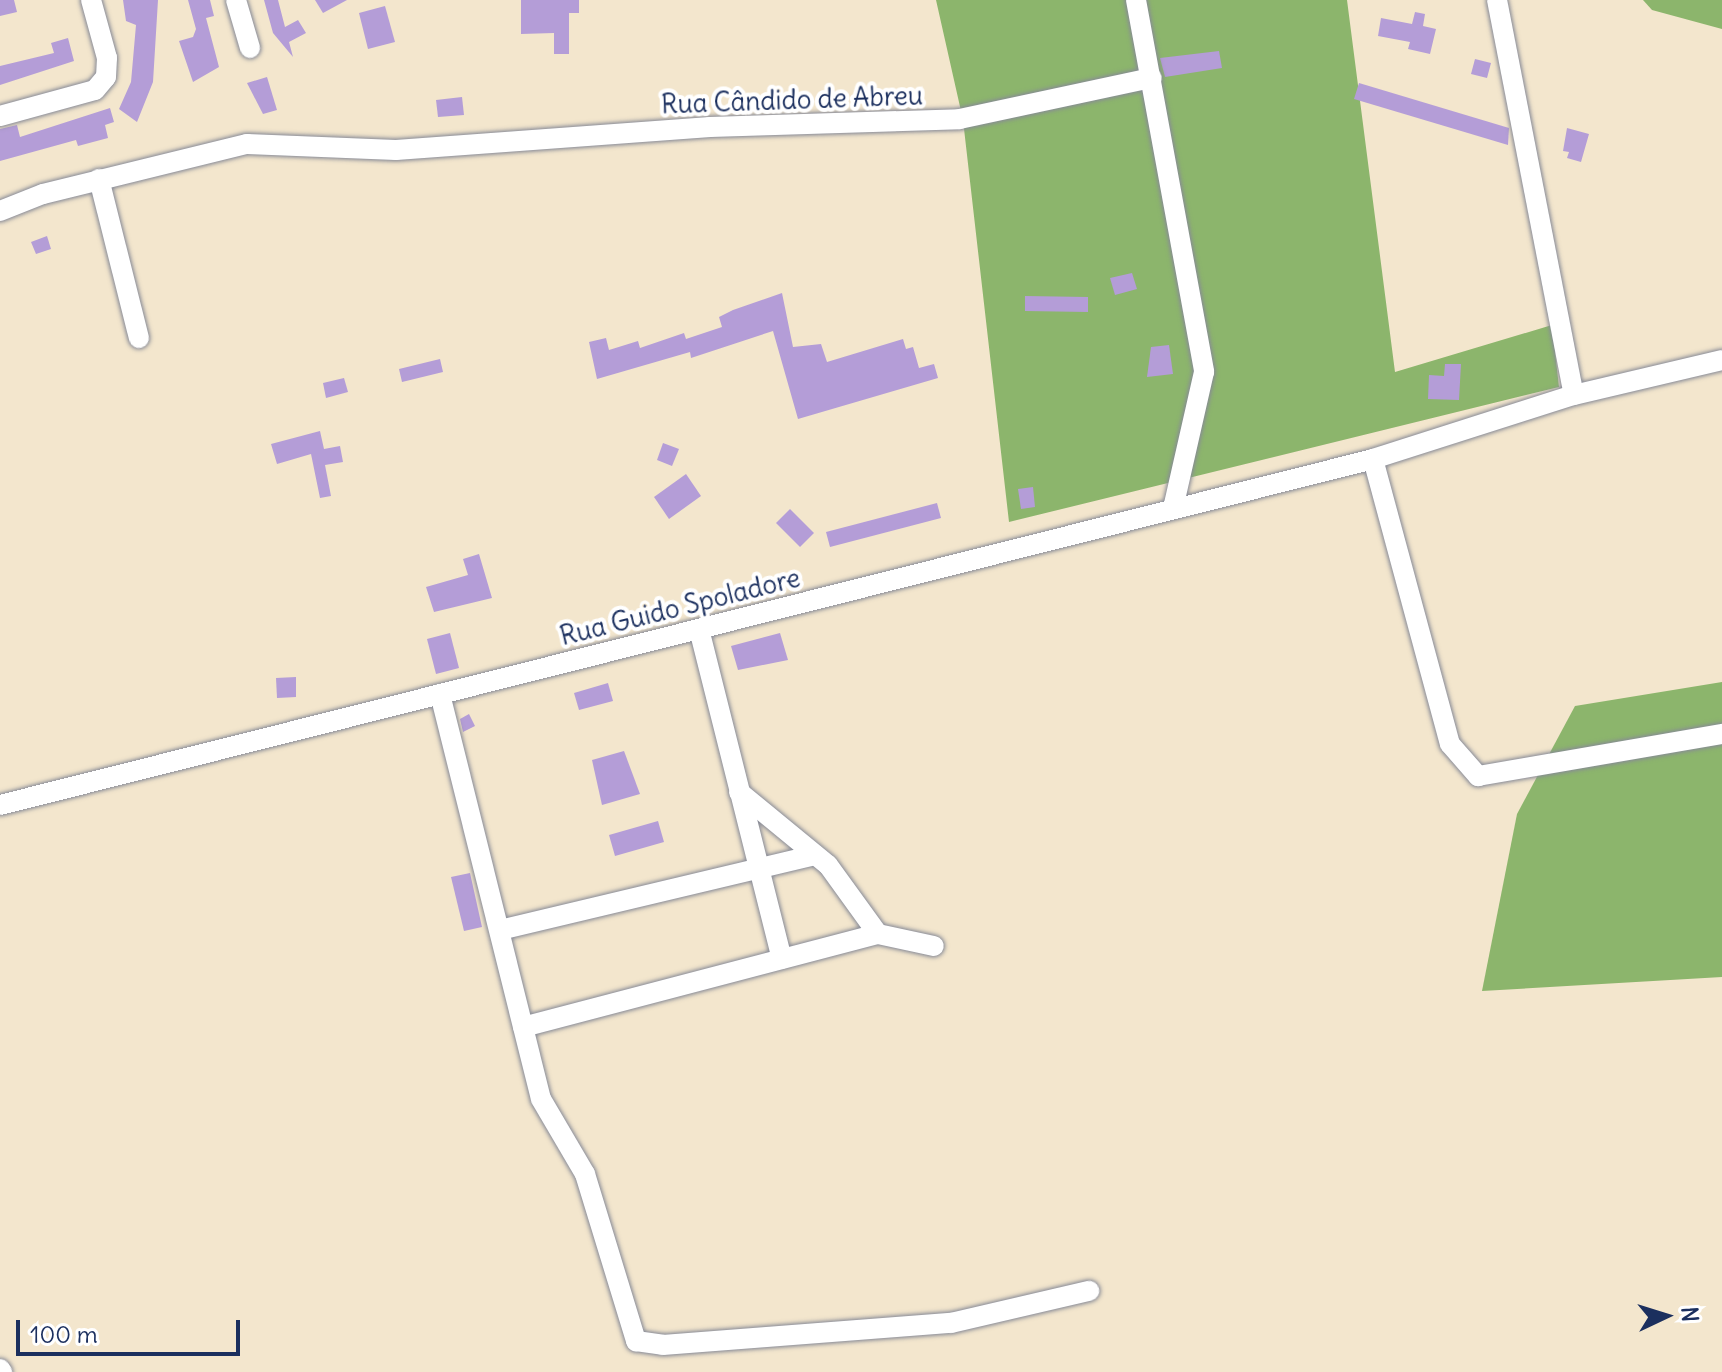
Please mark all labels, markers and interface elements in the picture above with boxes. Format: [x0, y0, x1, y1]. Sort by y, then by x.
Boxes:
street label: Rua Cândido de Abreu [661, 80, 923, 120]
street label: Rua Guido Spoladore [557, 562, 803, 652]
north arrow [1626, 1276, 1706, 1356]
scale bar [20, 1304, 244, 1354]
text: N [1675, 1306, 1704, 1323]
text: 100 m [30, 1319, 98, 1349]

